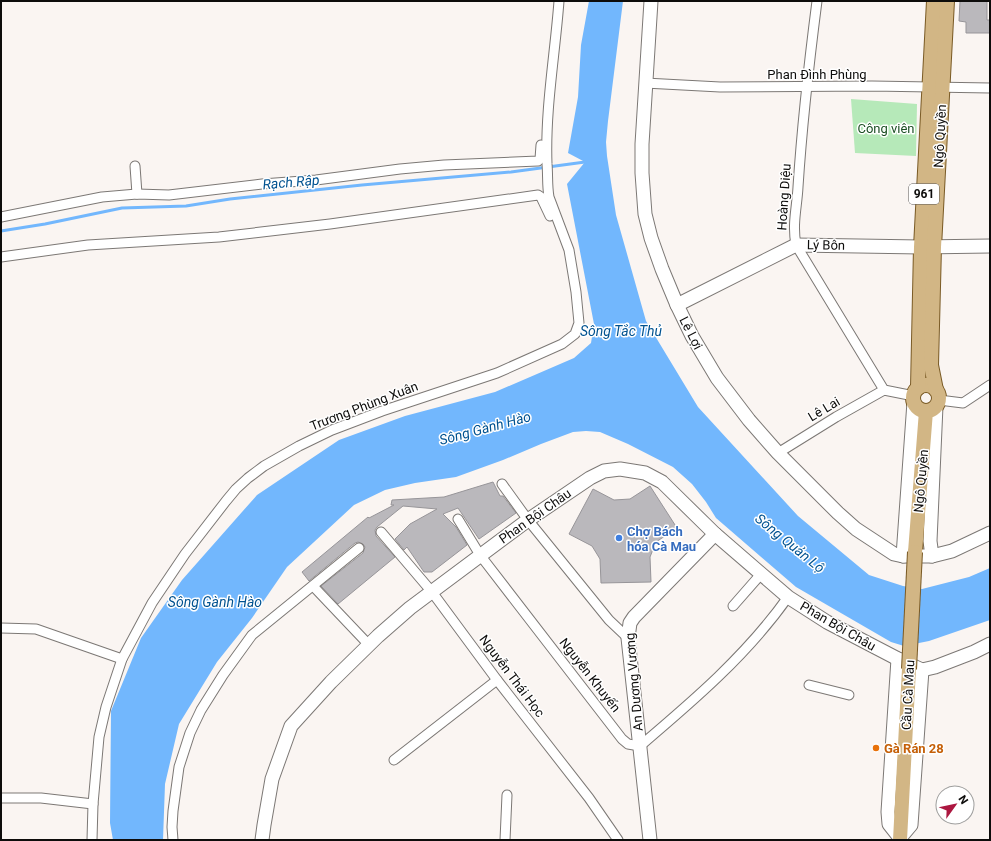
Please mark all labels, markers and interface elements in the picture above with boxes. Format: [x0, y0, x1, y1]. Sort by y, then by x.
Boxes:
street label: Phan Đình Phùng [767, 67, 867, 82]
street label: Ngô Quyền [931, 104, 949, 168]
park label: Công viên [857, 121, 915, 136]
street label: Hoàng Diệu [774, 163, 794, 231]
water label: Rạch Rập [262, 172, 320, 192]
road number: 961 [909, 184, 939, 204]
street label: Lý Bôn [807, 237, 845, 253]
street label: Lê Lợi [676, 314, 706, 352]
water label: Sông Tắc Thủ [580, 323, 663, 339]
street label: Trương Phùng Xuân [308, 378, 420, 434]
street label: Lê Lai [805, 394, 843, 424]
water label: Sông Gành Hào [437, 408, 533, 448]
street label: Ngô Quyền [911, 449, 931, 513]
street label: Phan Bội Châu [496, 486, 574, 546]
water label: Sông Quản Lộ [752, 510, 828, 576]
place label: Chợ Bách hóa Cà Mau [627, 524, 696, 554]
marker: Chợ Bách hóa Cà Mau [614, 533, 624, 543]
water label: Sông Gành Hào [168, 594, 262, 610]
street label: Phan Bội Châu [798, 598, 878, 654]
street label: Nguyễn Thái Học [476, 632, 548, 720]
street label: An Dương Vương [622, 632, 646, 732]
street label: Nguyễn Khuyến [556, 635, 624, 715]
street label: Cầu Cà Mau [899, 660, 917, 730]
place label: Gà Rán 28 [884, 741, 944, 756]
marker: Gà Rán 28 [871, 743, 881, 753]
north arrow [935, 785, 975, 825]
text: N [955, 793, 971, 807]

